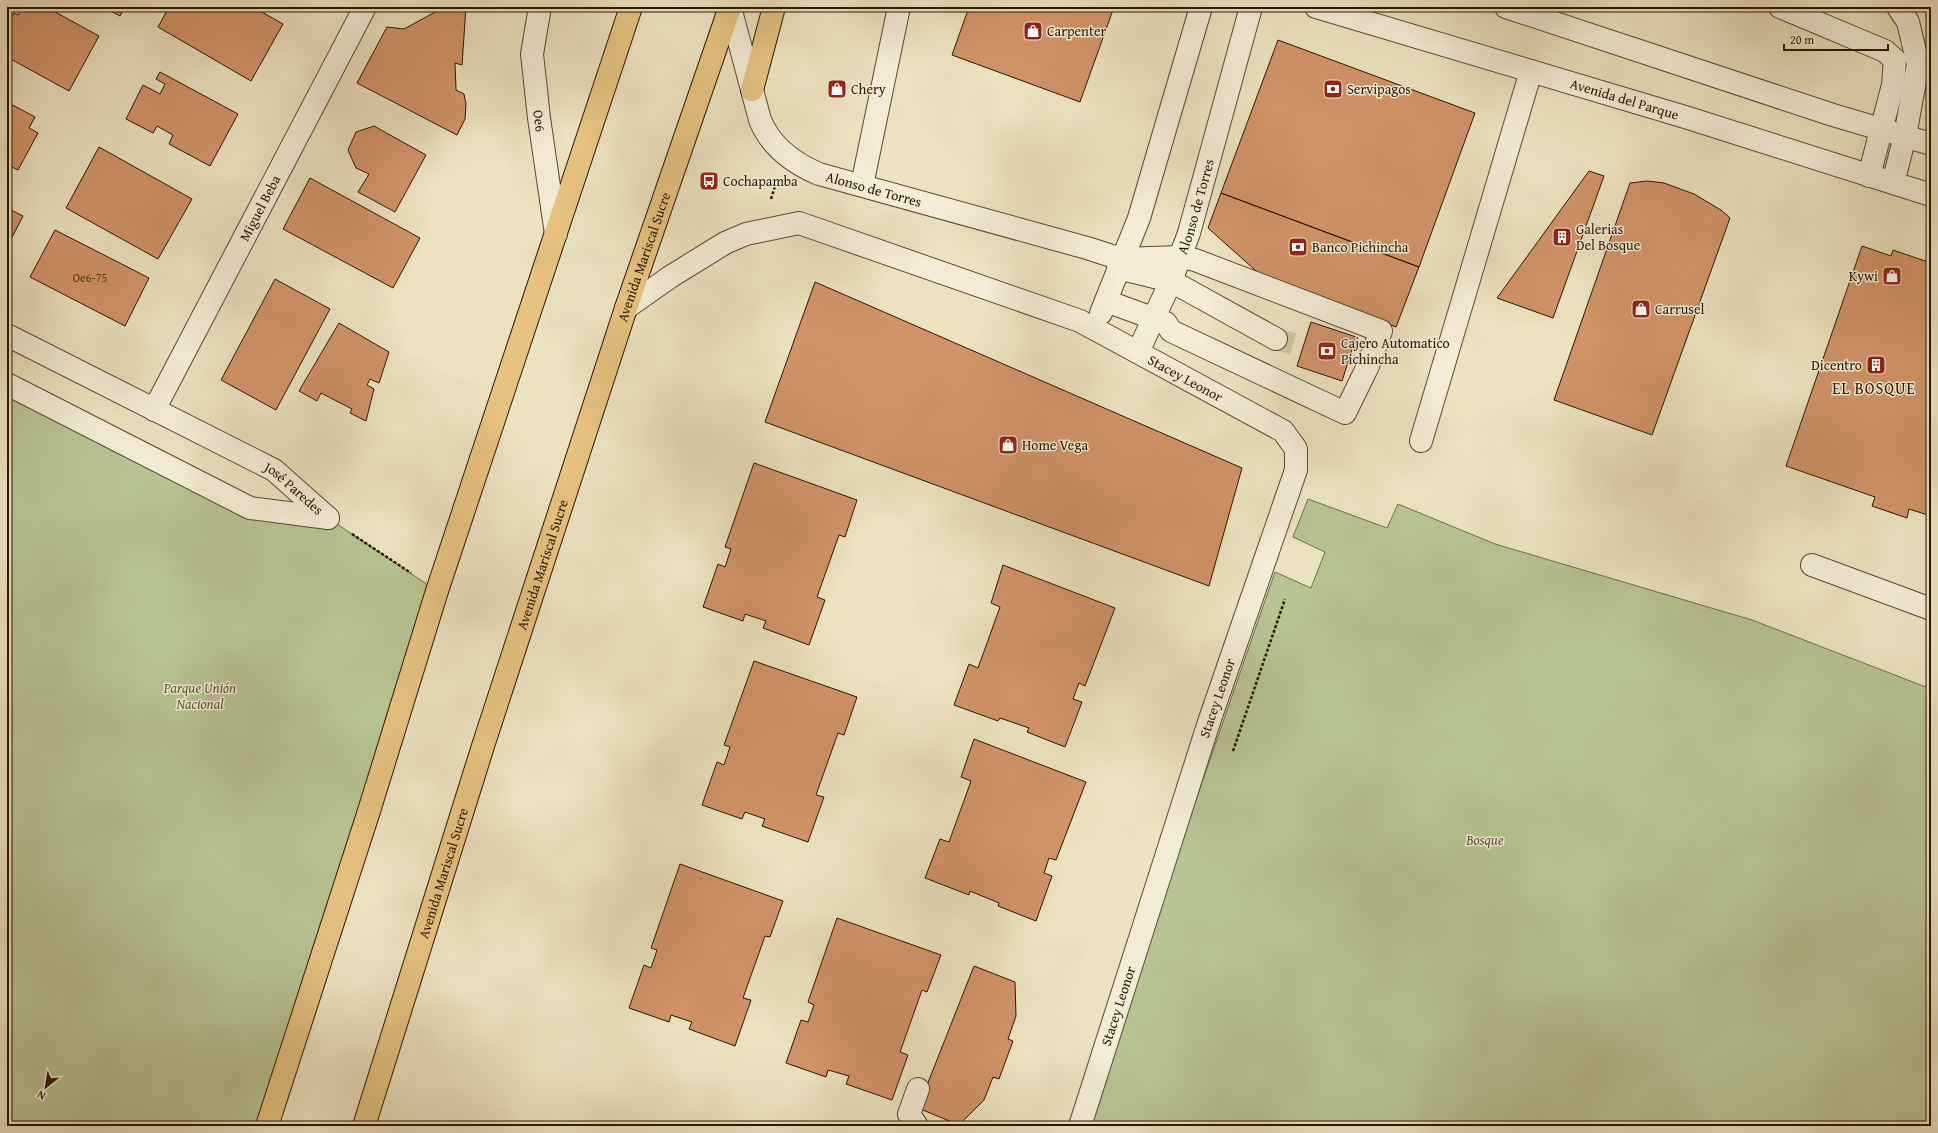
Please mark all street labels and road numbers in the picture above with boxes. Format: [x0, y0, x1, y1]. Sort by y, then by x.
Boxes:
street label: Avenida del Parque [1568, 73, 1682, 125]
street label: Oe6 [528, 109, 551, 133]
street label: Alonso de Torres [1172, 156, 1219, 257]
street label: Alonso de Torres [824, 166, 924, 212]
street label: Miguel Beba [234, 171, 285, 245]
street label: Avenida Mariscal Sucre [612, 189, 675, 324]
street label: Stacey Leonor [1144, 350, 1227, 407]
street label: José Paredes [259, 456, 328, 519]
street label: Avenida Mariscal Sucre [512, 496, 573, 632]
street label: Stacey Leonor [1194, 656, 1240, 740]
street label: Avenida Mariscal Sucre [413, 805, 473, 941]
street label: Stacey Leonor [1096, 963, 1140, 1048]

